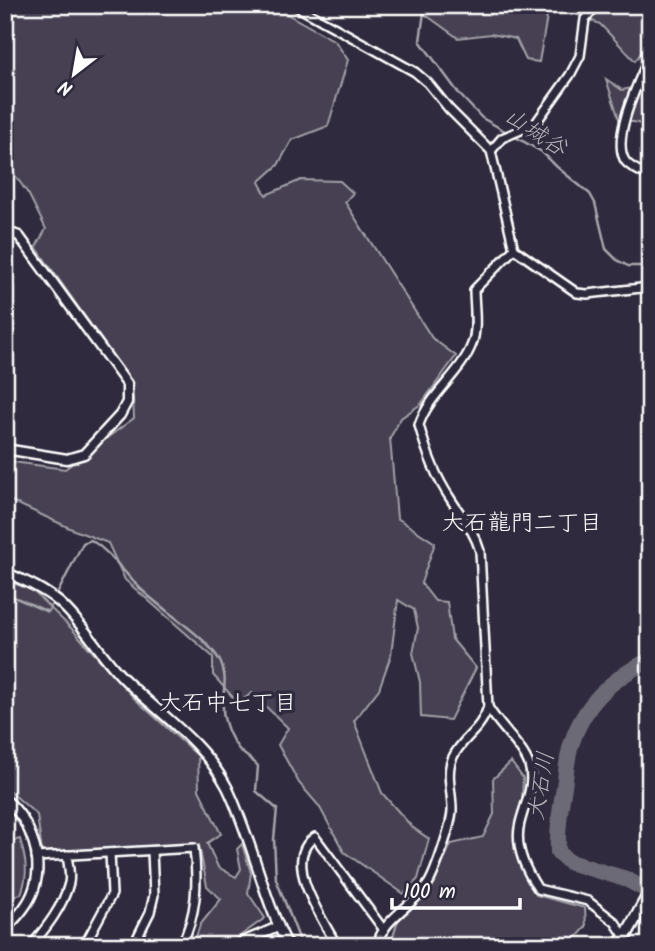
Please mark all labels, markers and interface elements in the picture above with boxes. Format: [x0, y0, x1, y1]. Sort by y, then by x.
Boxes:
north arrow [38, 38, 108, 108]
text: N [53, 71, 79, 103]
water label: 山城谷 [496, 99, 575, 167]
district label: 大石龍門二丁目 [442, 506, 603, 542]
district label: 大石中七丁目 [159, 686, 297, 722]
water label: 大石川 [519, 749, 565, 823]
scale bar [392, 867, 520, 911]
text: 100 m [403, 876, 456, 909]

